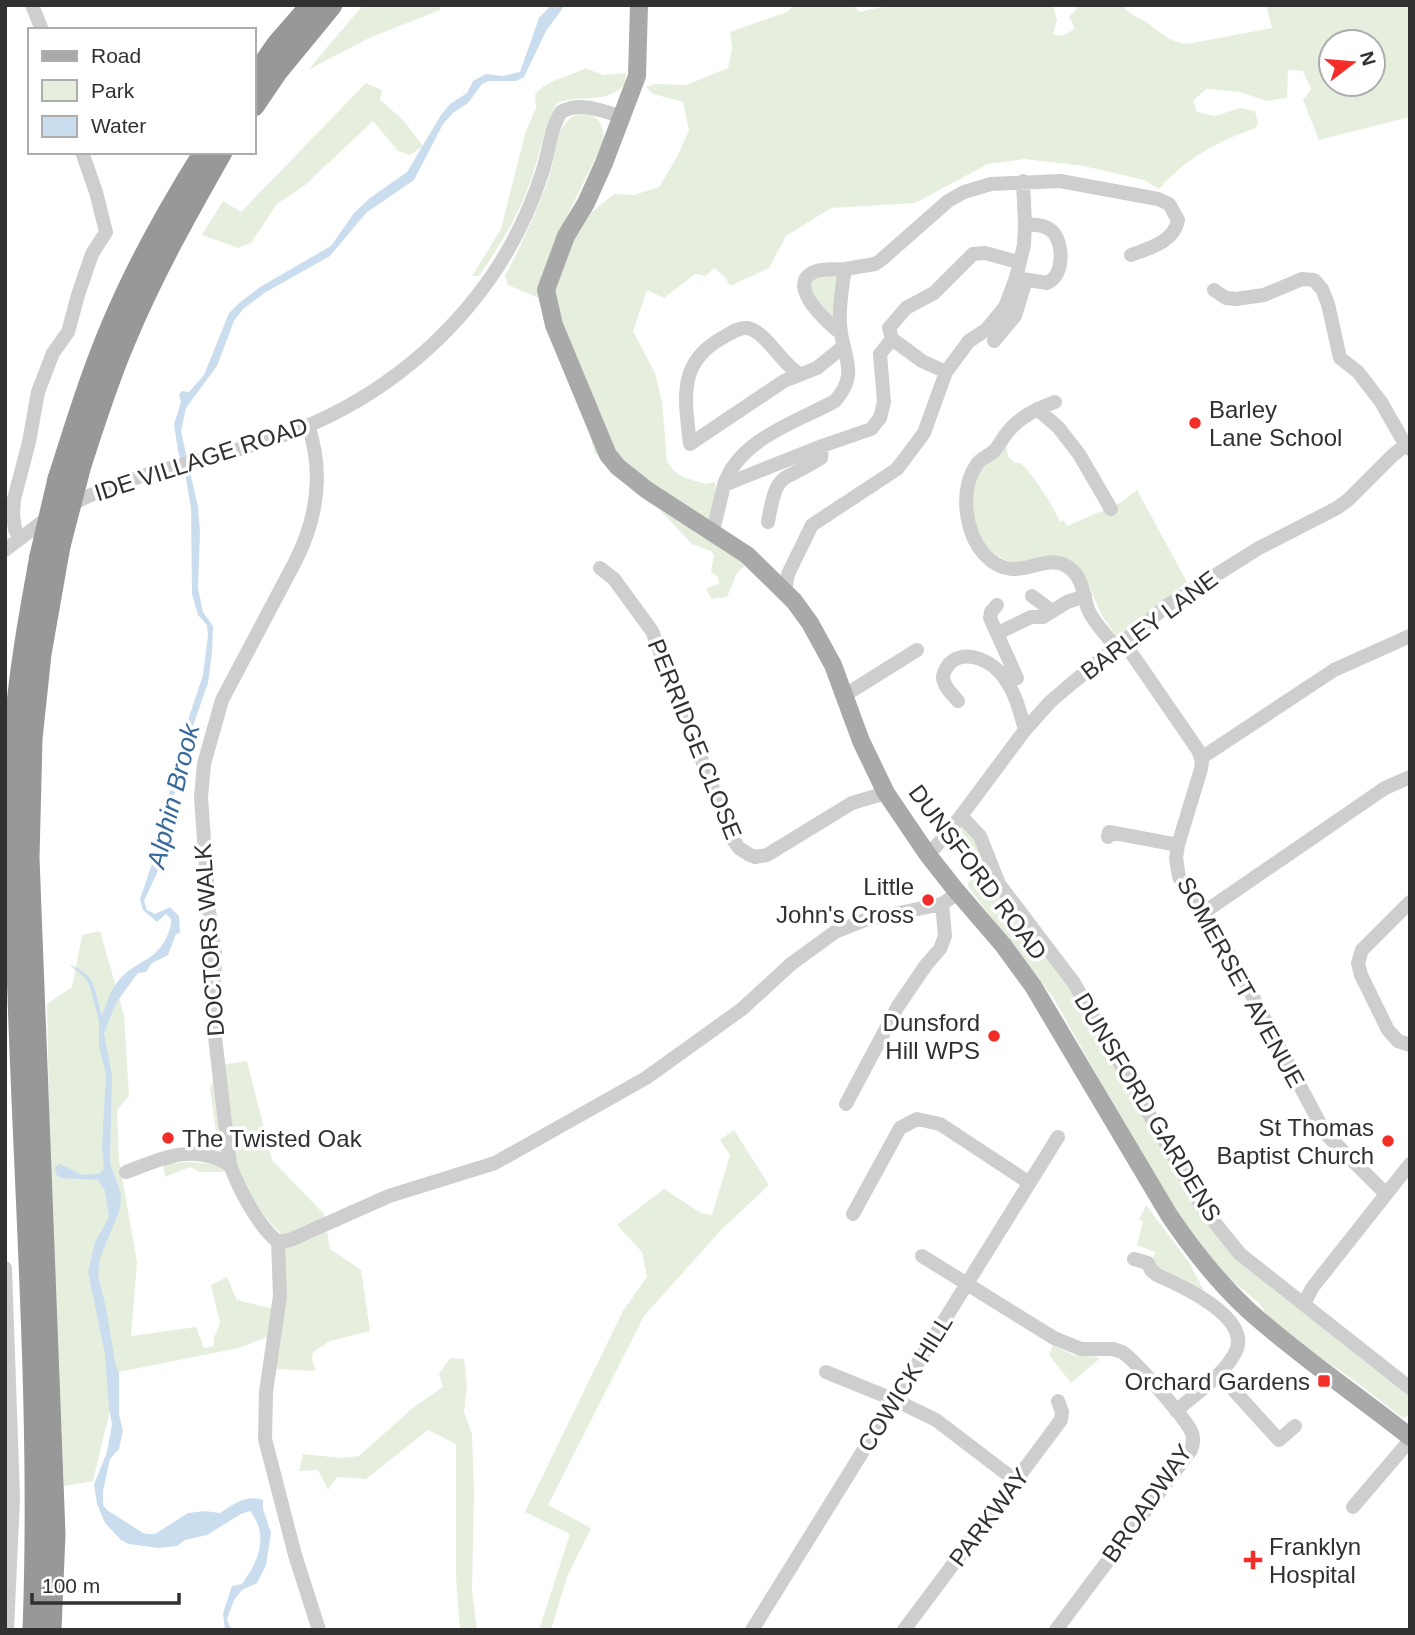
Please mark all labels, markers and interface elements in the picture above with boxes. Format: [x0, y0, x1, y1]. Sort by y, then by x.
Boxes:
legend [28, 28, 256, 154]
north arrow [1317, 28, 1387, 98]
text: Road [91, 44, 141, 67]
text: N [1356, 49, 1380, 68]
text: Park [91, 79, 135, 102]
text: Water [91, 114, 146, 137]
place label: Barley Lane School [1209, 396, 1342, 451]
street label: IDE VILLAGE ROAD [91, 412, 311, 506]
marker: Barley Lane School [1187, 415, 1203, 431]
street label: BARLEY LANE [1076, 565, 1222, 685]
street label: PERRIDGE CLOSE [643, 635, 747, 843]
water label: Alphin Brook [140, 719, 206, 873]
street label: DUNSFORD ROAD [903, 779, 1053, 965]
street label: DOCTORS WALK [189, 843, 229, 1037]
street label: SOMERSET AVENUE [1172, 872, 1310, 1092]
place label: Little John's Cross [776, 873, 914, 928]
marker: Little John's Cross [920, 892, 936, 908]
street label: DUNSFORD GARDENS [1069, 988, 1227, 1226]
place label: Dunsford Hill WPS [883, 1009, 980, 1064]
marker: Dunsford Hill WPS [986, 1028, 1002, 1044]
place label: St Thomas Baptist Church [1217, 1114, 1374, 1169]
place label: The Twisted Oak [182, 1125, 363, 1152]
marker: The Twisted Oak [160, 1130, 176, 1146]
marker: St Thomas Baptist Church [1380, 1133, 1396, 1149]
street label: COWICK HILL [852, 1310, 958, 1456]
place label: Orchard Gardens [1125, 1368, 1310, 1395]
marker: Orchard Gardens [1316, 1373, 1332, 1389]
street label: BROADWAY [1097, 1439, 1197, 1567]
street label: PARKWAY [943, 1463, 1035, 1571]
place label: Franklyn Hospital [1269, 1533, 1361, 1588]
marker: Franklyn Hospital [1243, 1550, 1263, 1570]
scale bar [32, 1562, 178, 1606]
text: 100 m [42, 1574, 100, 1597]

